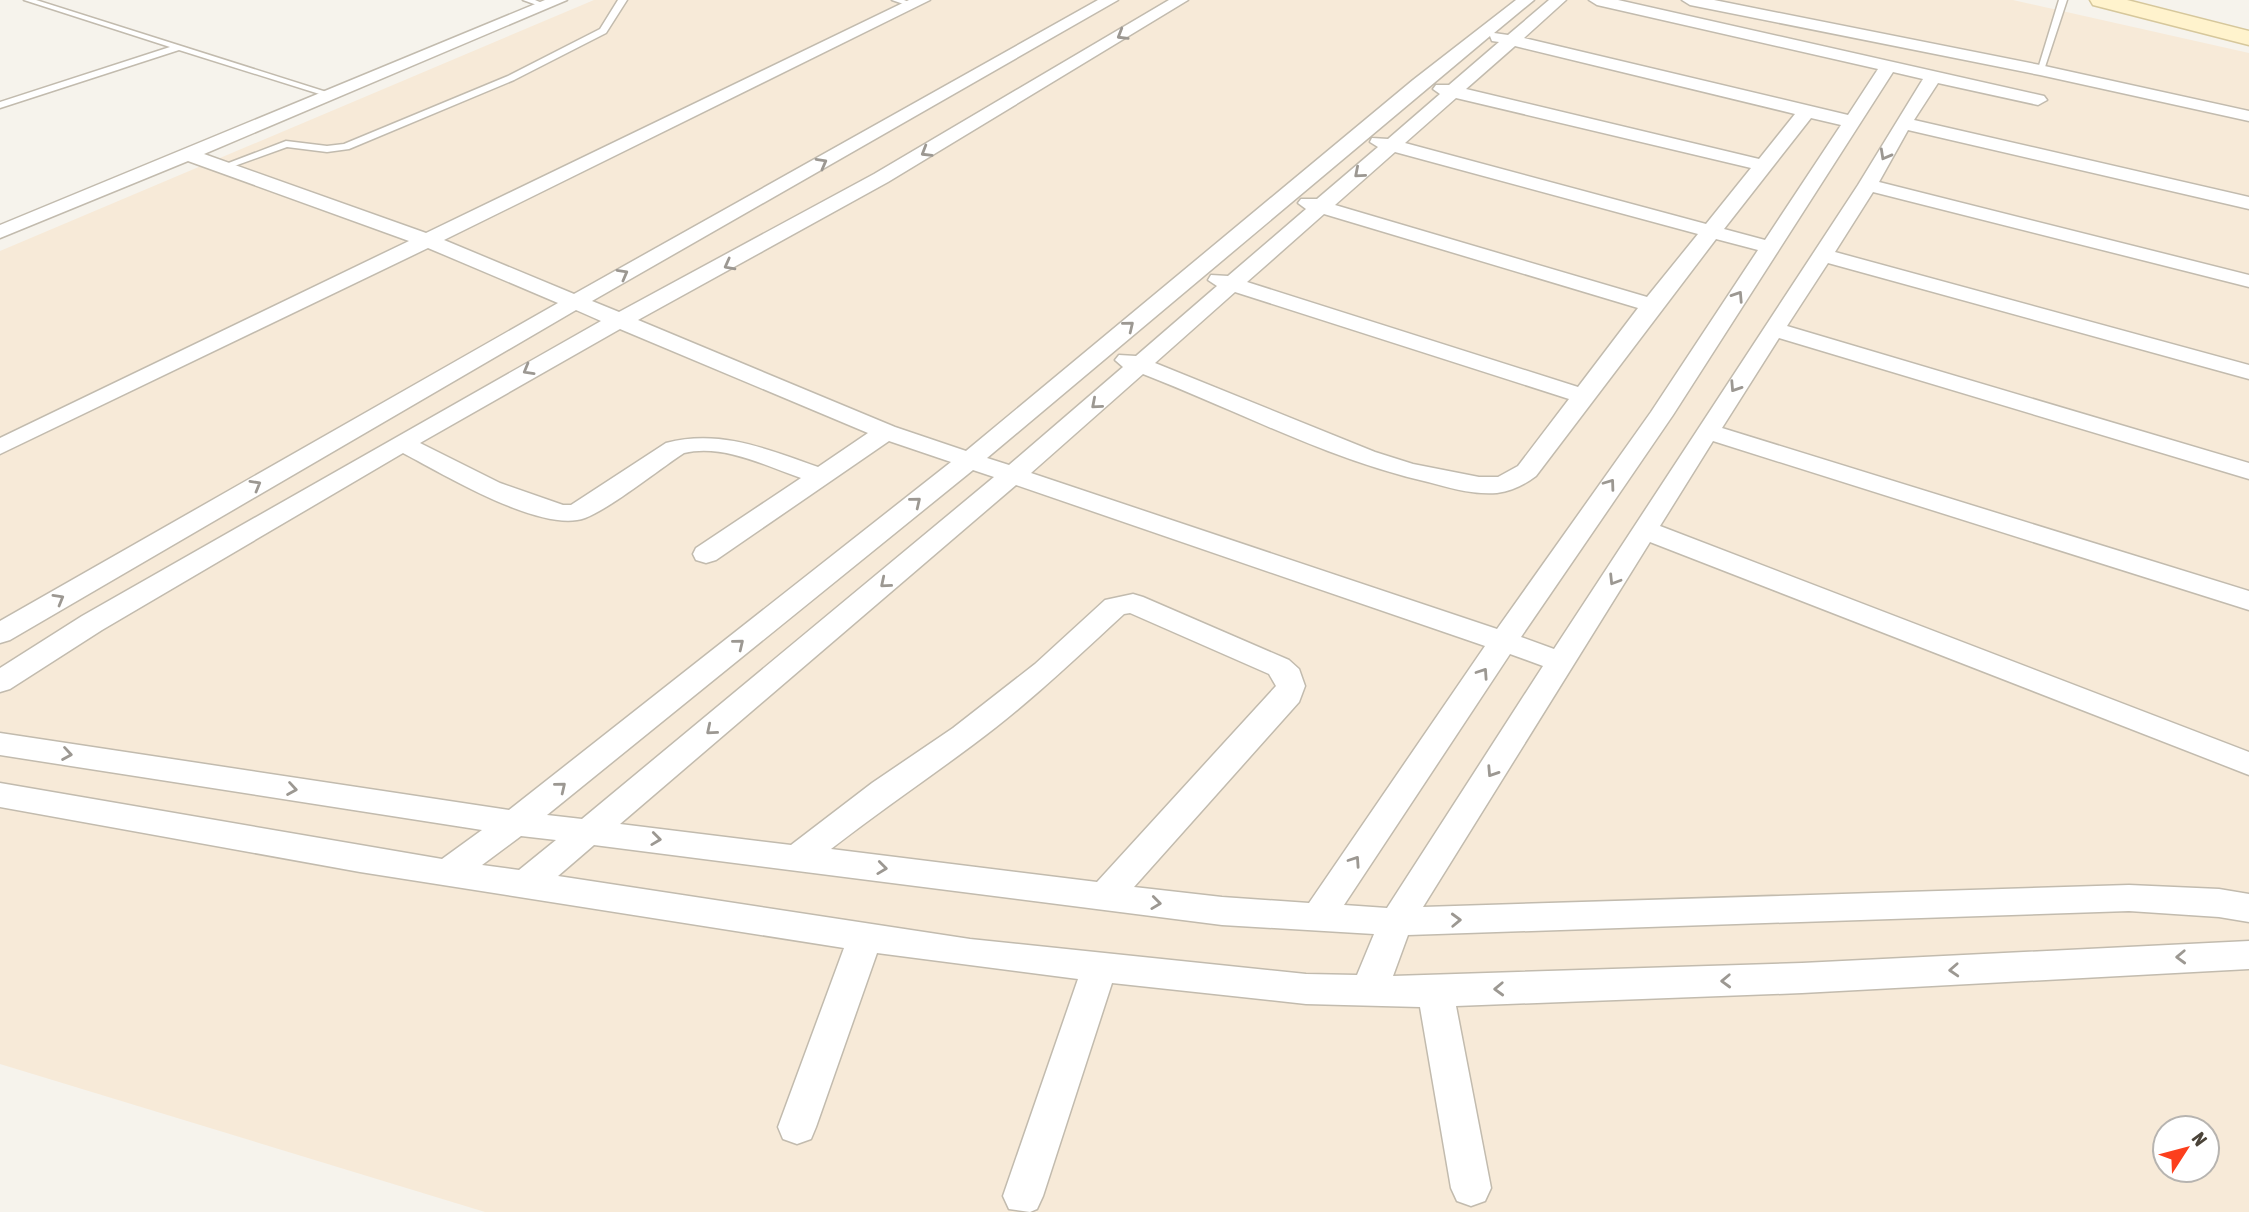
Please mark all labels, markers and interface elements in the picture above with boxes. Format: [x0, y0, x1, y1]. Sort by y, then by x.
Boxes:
one-way arrow [1116, 27, 1129, 40]
one-way arrow [921, 143, 934, 156]
one-way arrow [1880, 147, 1893, 160]
one-way arrow [814, 158, 827, 171]
one-way arrow [1354, 165, 1367, 177]
one-way arrow [724, 257, 736, 270]
one-way arrow [616, 270, 629, 283]
one-way arrow [1730, 291, 1742, 304]
one-way arrow [1122, 322, 1134, 335]
one-way arrow [522, 362, 535, 375]
one-way arrow [1731, 379, 1744, 392]
one-way arrow [1091, 396, 1104, 408]
one-way arrow [1602, 479, 1615, 492]
one-way arrow [249, 481, 262, 494]
one-way arrow [909, 498, 921, 511]
one-way arrow [1610, 572, 1623, 585]
one-way arrow [880, 575, 893, 587]
one-way arrow [52, 594, 65, 607]
one-way arrow [731, 640, 743, 653]
one-way arrow [1475, 667, 1488, 680]
one-way arrow [707, 722, 720, 734]
one-way arrow [62, 746, 73, 761]
one-way arrow [1488, 764, 1501, 777]
one-way arrow [286, 781, 298, 796]
one-way arrow [553, 782, 565, 795]
one-way arrow [650, 832, 662, 847]
one-way arrow [1347, 856, 1360, 869]
one-way arrow [876, 860, 887, 875]
one-way arrow [1150, 895, 1162, 910]
one-way arrow [1451, 912, 1462, 927]
one-way arrow [2175, 950, 2186, 965]
one-way arrow [1948, 962, 1959, 977]
one-way arrow [1721, 973, 1732, 988]
one-way arrow [1493, 982, 1504, 997]
north arrow [2151, 1114, 2221, 1184]
text: N [2188, 1128, 2212, 1150]

